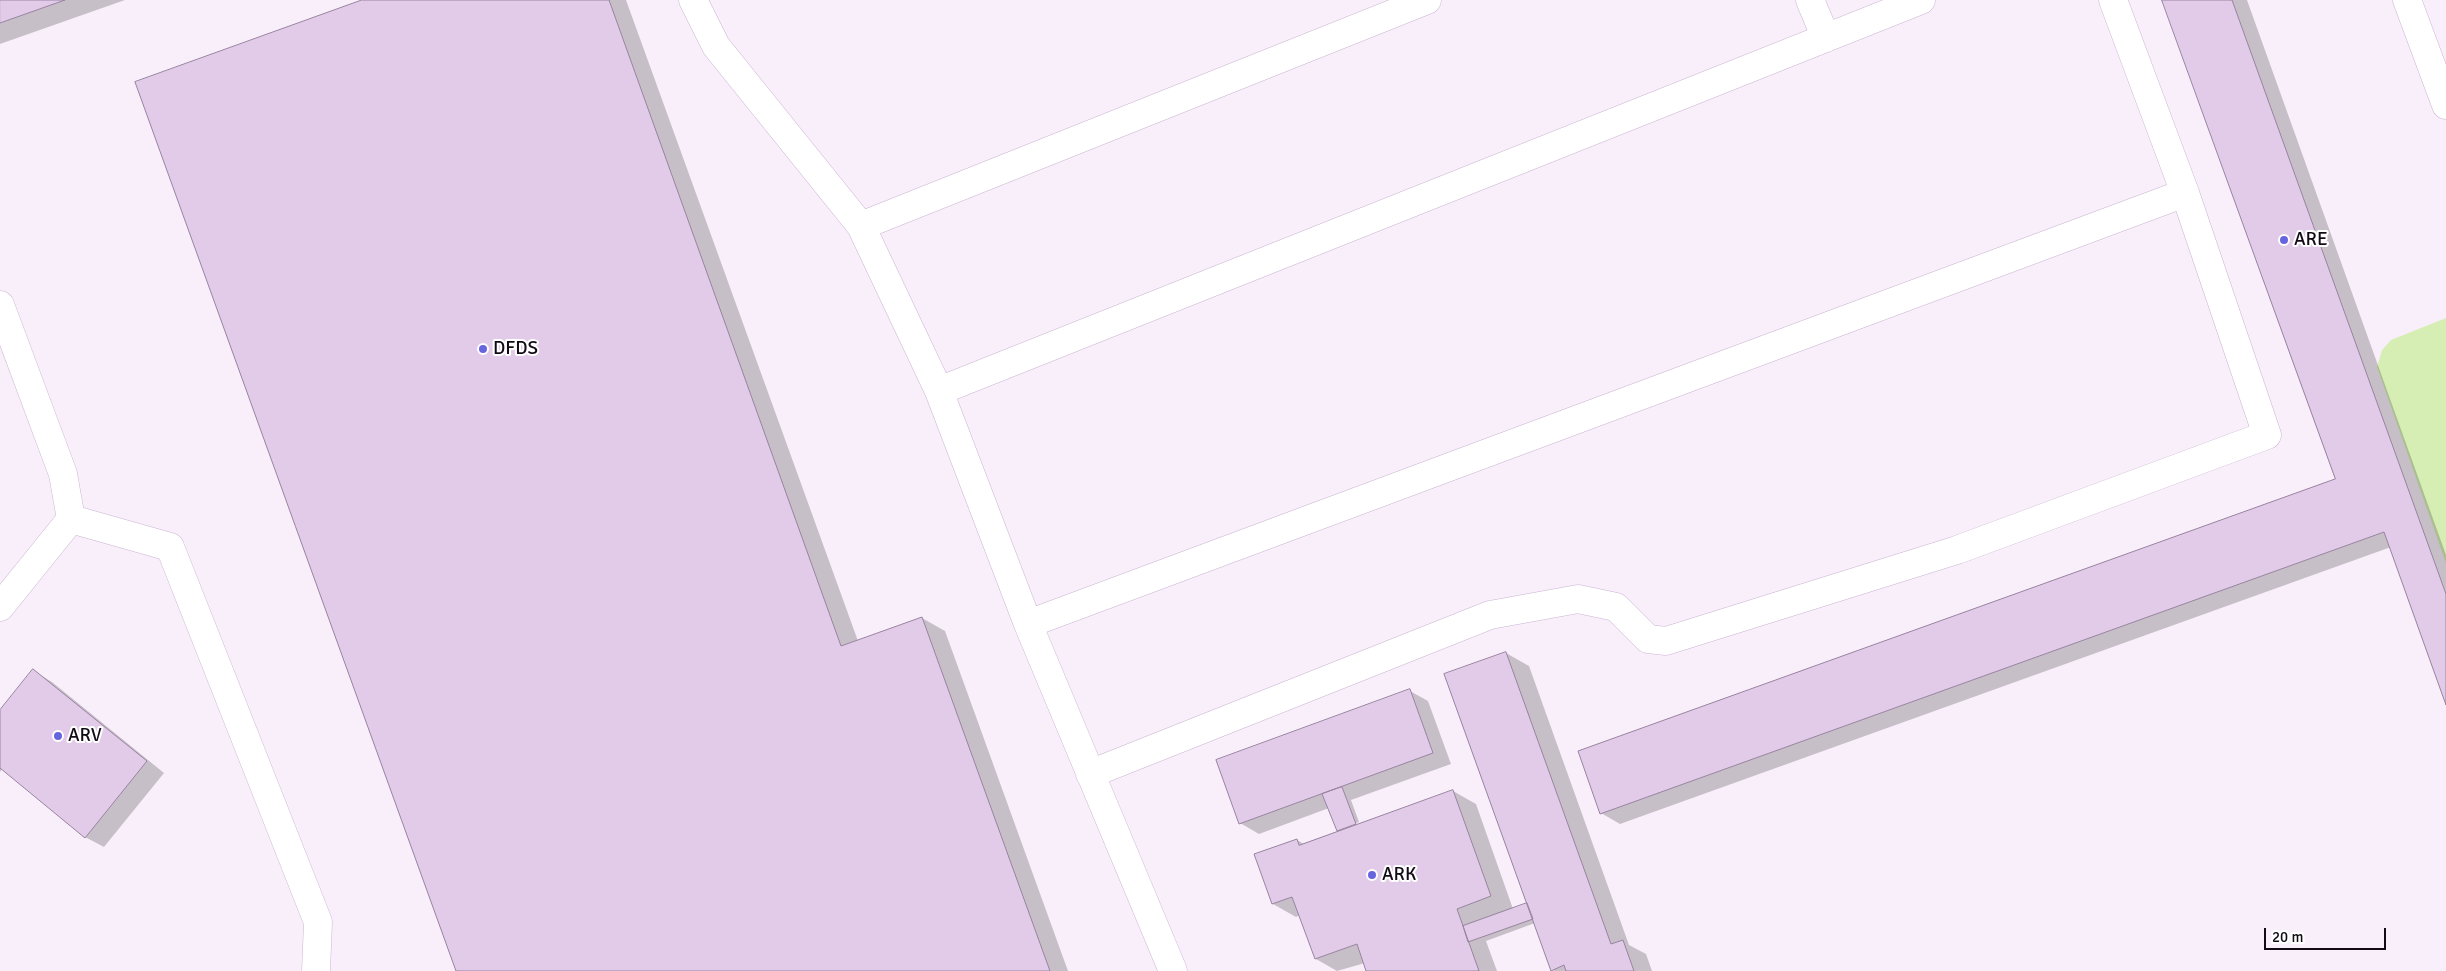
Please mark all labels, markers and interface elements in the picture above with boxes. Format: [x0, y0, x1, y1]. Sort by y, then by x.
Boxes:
place label: ARE [2294, 229, 2328, 251]
marker: ARE [2278, 234, 2290, 246]
place label: DFDS [493, 338, 538, 360]
marker: DFDS [477, 343, 489, 355]
place label: ARV [68, 725, 102, 747]
marker: ARV [52, 730, 64, 742]
place label: ARK [1382, 864, 1416, 886]
marker: ARK [1366, 869, 1378, 881]
scale bar [2266, 918, 2388, 950]
text: 20 m [2272, 928, 2303, 946]

